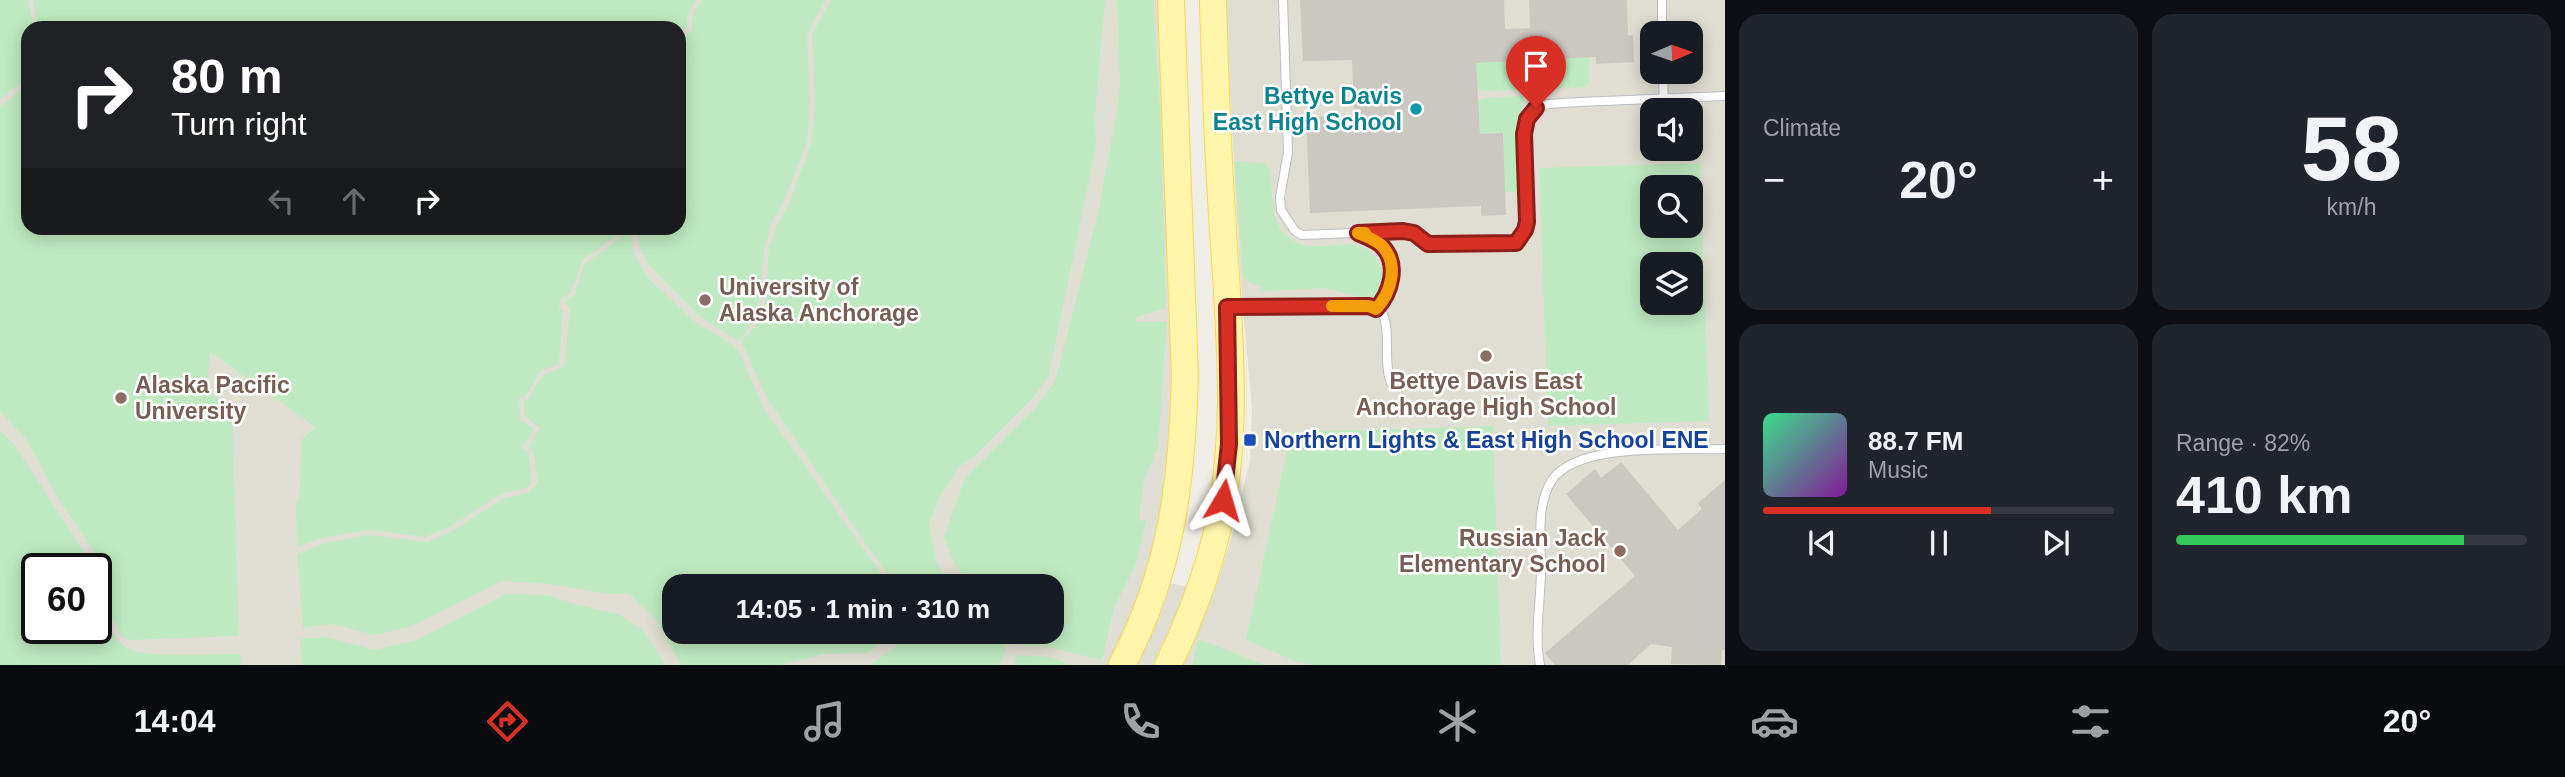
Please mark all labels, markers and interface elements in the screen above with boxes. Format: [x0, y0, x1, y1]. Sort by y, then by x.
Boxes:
north arrow [1640, 21, 1703, 84]
map controls [1640, 21, 1703, 315]
pin [1506, 36, 1566, 108]
icon: arrive [1517, 47, 1555, 85]
icon: right [56, 49, 147, 140]
text: 80 m [171, 49, 283, 103]
place label: Bettye Davis East High School [1213, 83, 1402, 135]
button: sound [1640, 98, 1703, 161]
text: 58 [2301, 98, 2402, 199]
marker: Bettye Davis East High School [1408, 101, 1424, 117]
text: Turn right [171, 106, 307, 142]
text: Climate [1763, 115, 1841, 141]
text: 20° [1899, 151, 1978, 209]
text: − [1763, 159, 1785, 201]
text: + [2092, 159, 2114, 201]
button: search [1640, 175, 1703, 238]
icon: left [262, 182, 300, 220]
icon: ahead [335, 182, 373, 220]
icon: right [408, 182, 446, 220]
text: km/h [2327, 194, 2376, 220]
button: layers [1640, 252, 1703, 315]
place label: University of Alaska Anchorage [719, 274, 919, 326]
marker: University of Alaska Anchorage [697, 292, 713, 308]
marker: Bettye Davis East Anchorage High School [1478, 348, 1494, 364]
place label: Bettye Davis East Anchorage High School [1356, 368, 1616, 420]
place label: Alaska Pacific University [135, 372, 290, 424]
marker: Alaska Pacific University [113, 390, 129, 406]
text: 88.7 FM [1868, 426, 1963, 456]
place label: Northern Lights & East High School ENE [1264, 427, 1709, 453]
text: Range · 82% [2176, 430, 2310, 456]
marker: Northern Lights & East High School ENE [1242, 432, 1258, 448]
text: Music [1868, 457, 1928, 483]
position arrow [1186, 463, 1260, 537]
text: 410 km [2176, 466, 2352, 524]
icon: previous [1803, 524, 1841, 562]
icon: pause [1920, 524, 1958, 562]
icon: next [2037, 524, 2075, 562]
place label: Russian Jack Elementary School [1399, 525, 1606, 577]
marker: Russian Jack Elementary School [1612, 543, 1628, 559]
speed limit sign: 60 [21, 553, 112, 644]
text: 14:05 · 1 min · 310 m [736, 594, 990, 624]
icon: directions [483, 697, 532, 746]
icon: music [800, 697, 849, 746]
icon: phone [1116, 697, 1165, 746]
icon: climate [1433, 697, 1482, 746]
icon: car [1750, 697, 1799, 746]
icon: filters [2066, 697, 2115, 746]
text: 14:04 [134, 703, 216, 739]
text: 20° [2383, 703, 2431, 739]

